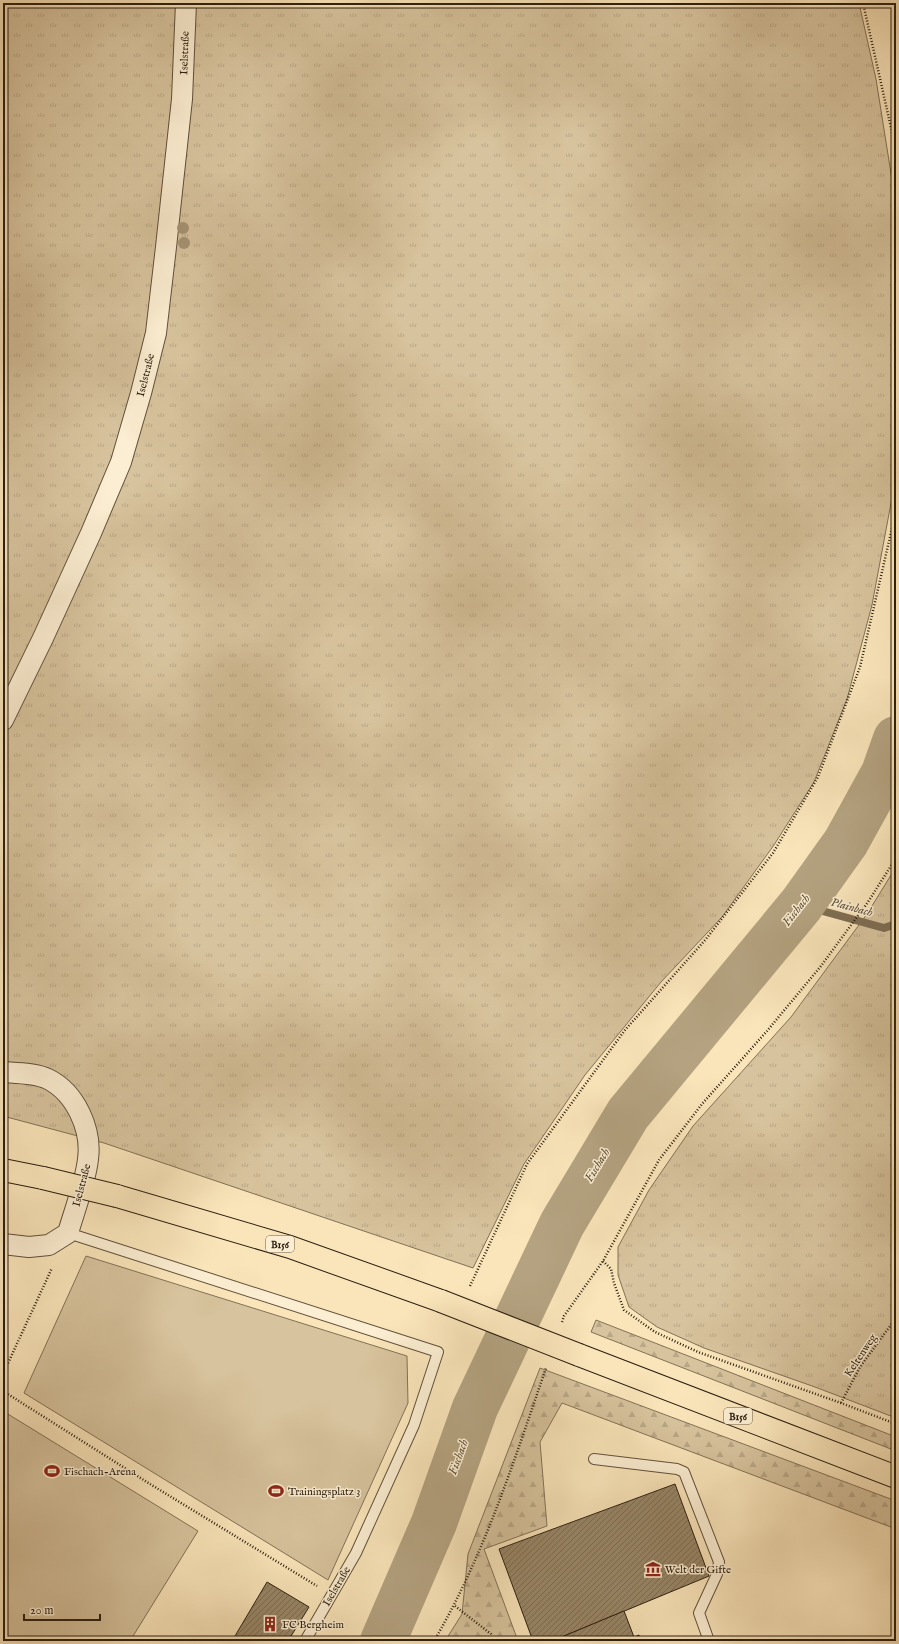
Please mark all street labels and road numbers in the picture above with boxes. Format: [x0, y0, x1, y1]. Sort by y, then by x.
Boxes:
street label: Iselstraße [177, 31, 193, 75]
street label: Iselstraße [134, 352, 158, 398]
street label: Iselstraße [70, 1162, 94, 1208]
road number: B156 [266, 1236, 294, 1252]
street label: Keltenweg [841, 1331, 881, 1380]
road number: B156 [724, 1408, 752, 1424]
street label: Iselstraße [320, 1564, 354, 1609]

